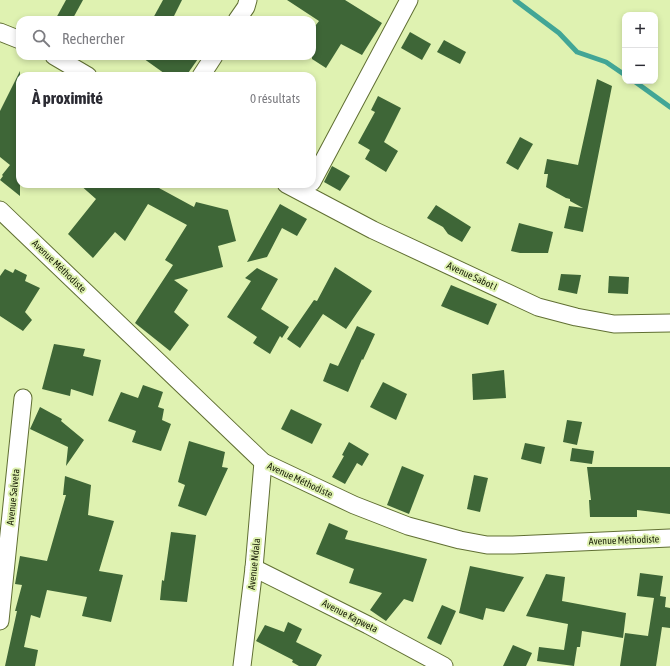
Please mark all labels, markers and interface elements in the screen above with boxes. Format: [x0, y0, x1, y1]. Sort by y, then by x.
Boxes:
map controls [622, 12, 658, 84]
button: + [622, 12, 658, 48]
search box [16, 16, 316, 60]
icon: search [30, 27, 52, 49]
text: Rechercher [62, 30, 124, 47]
button: − [622, 48, 658, 84]
text: À proximité [32, 88, 103, 108]
text: 0 résultats [250, 91, 300, 106]
street label: Avenue Méthodiste [30, 238, 89, 295]
street label: Avenue Sabot I [445, 260, 499, 292]
street label: Avenue Méthodiste [266, 460, 335, 500]
street label: Avenue Salveta [5, 468, 21, 526]
street label: Avenue Méthodiste [589, 533, 660, 547]
street label: Avenue Ndala [246, 537, 262, 590]
street label: Avenue Kapweta [320, 597, 380, 635]

